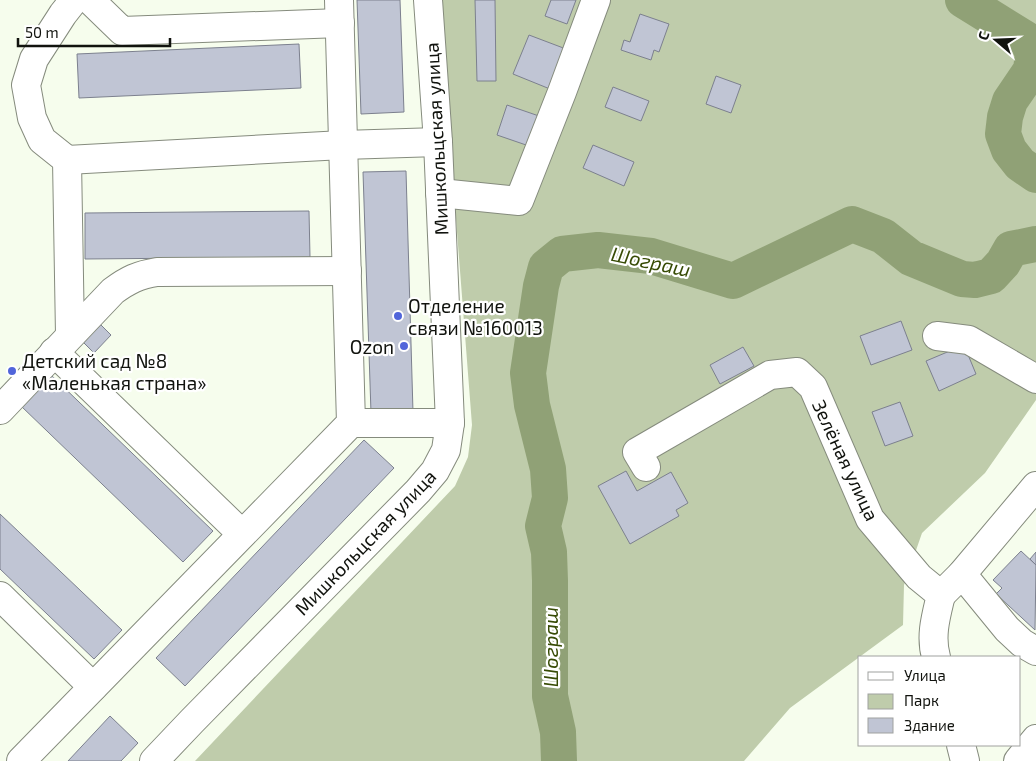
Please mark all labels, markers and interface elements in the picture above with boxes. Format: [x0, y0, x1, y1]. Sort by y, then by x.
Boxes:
scale bar [18, 15, 170, 47]
north arrow [971, 15, 1021, 65]
text: 50 m [25, 23, 59, 41]
text: С [974, 29, 993, 42]
street label: Мишкольцская улица [419, 42, 454, 236]
water label: Шограш [609, 241, 693, 281]
place label: Отделение связи №160013 [408, 294, 543, 339]
marker: Отделение связи №160013 [392, 310, 404, 322]
place label: Ozon [350, 335, 394, 358]
marker: Ozon [398, 340, 410, 352]
place label: Детский сад №8 «Маленькая страна» [22, 349, 206, 394]
marker: Детский сад №8 «Маленькая страна» [6, 365, 18, 377]
street label: Зелёная улица [807, 396, 884, 525]
street label: Мишкольцская улица [290, 464, 441, 620]
water label: Шограш [538, 607, 562, 687]
legend [858, 656, 1021, 746]
text: Улица [904, 666, 946, 684]
text: Парк [904, 691, 939, 709]
text: Здание [904, 716, 955, 734]

